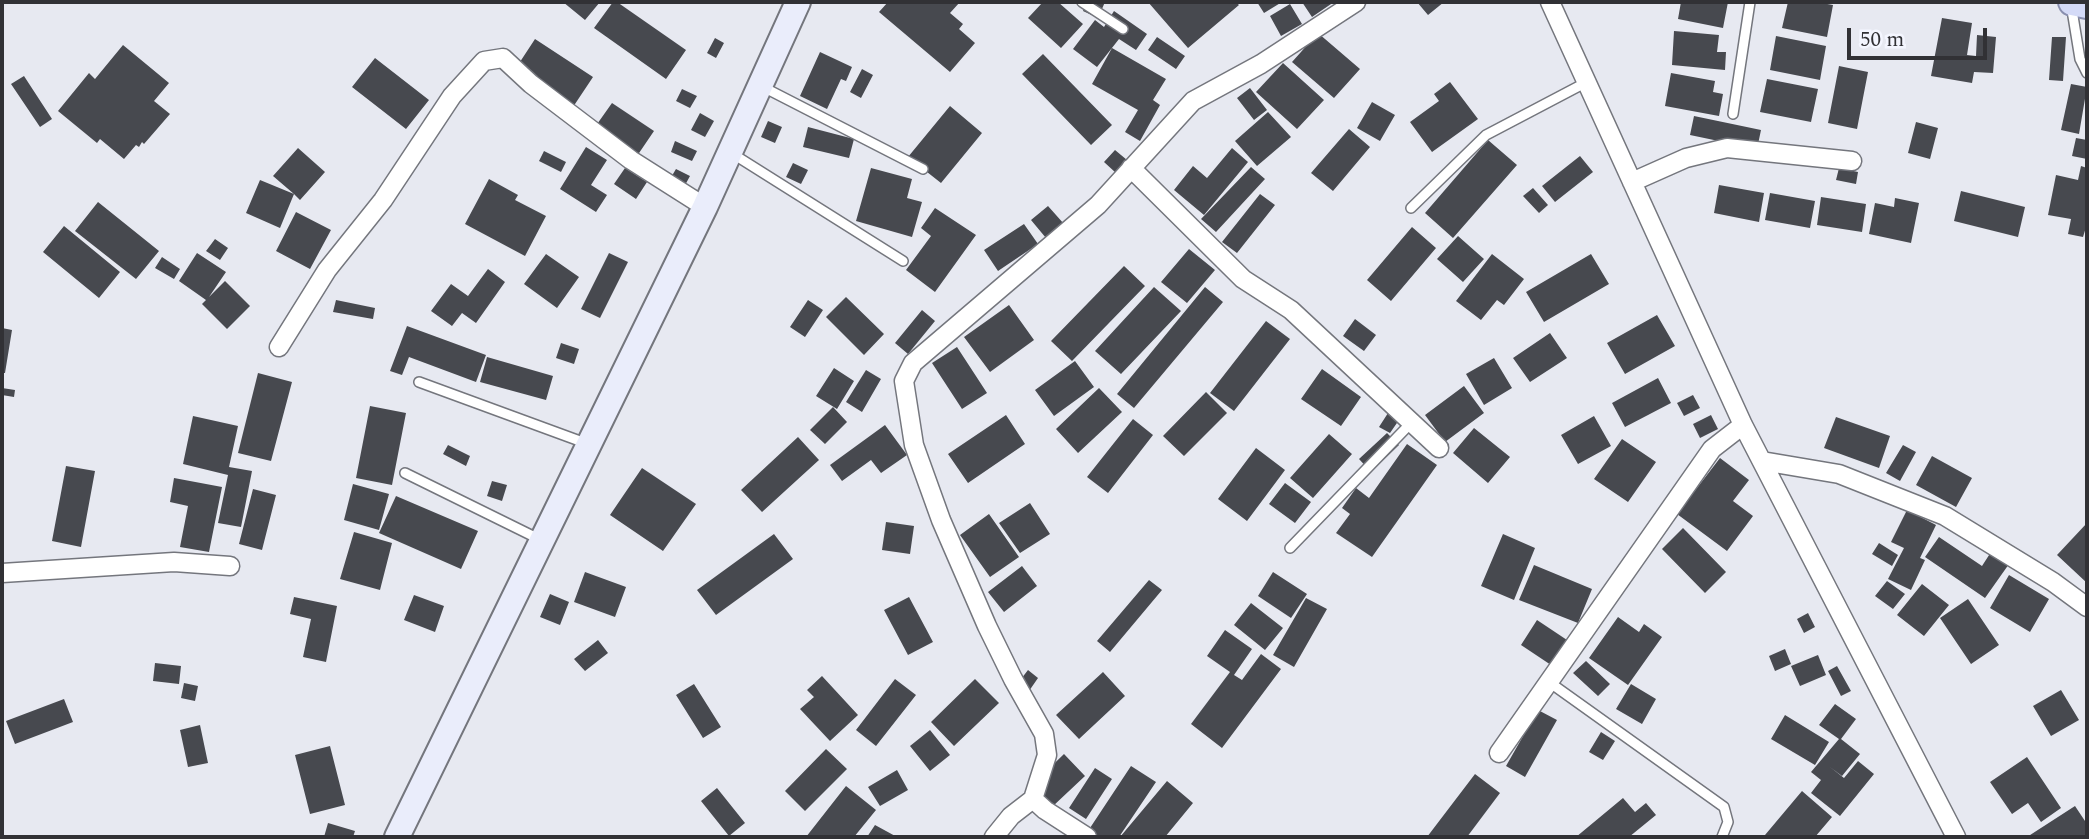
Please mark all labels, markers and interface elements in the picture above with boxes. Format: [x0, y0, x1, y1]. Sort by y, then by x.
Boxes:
scale bar [1851, 14, 1991, 58]
text: 50 m [1860, 24, 1904, 56]

